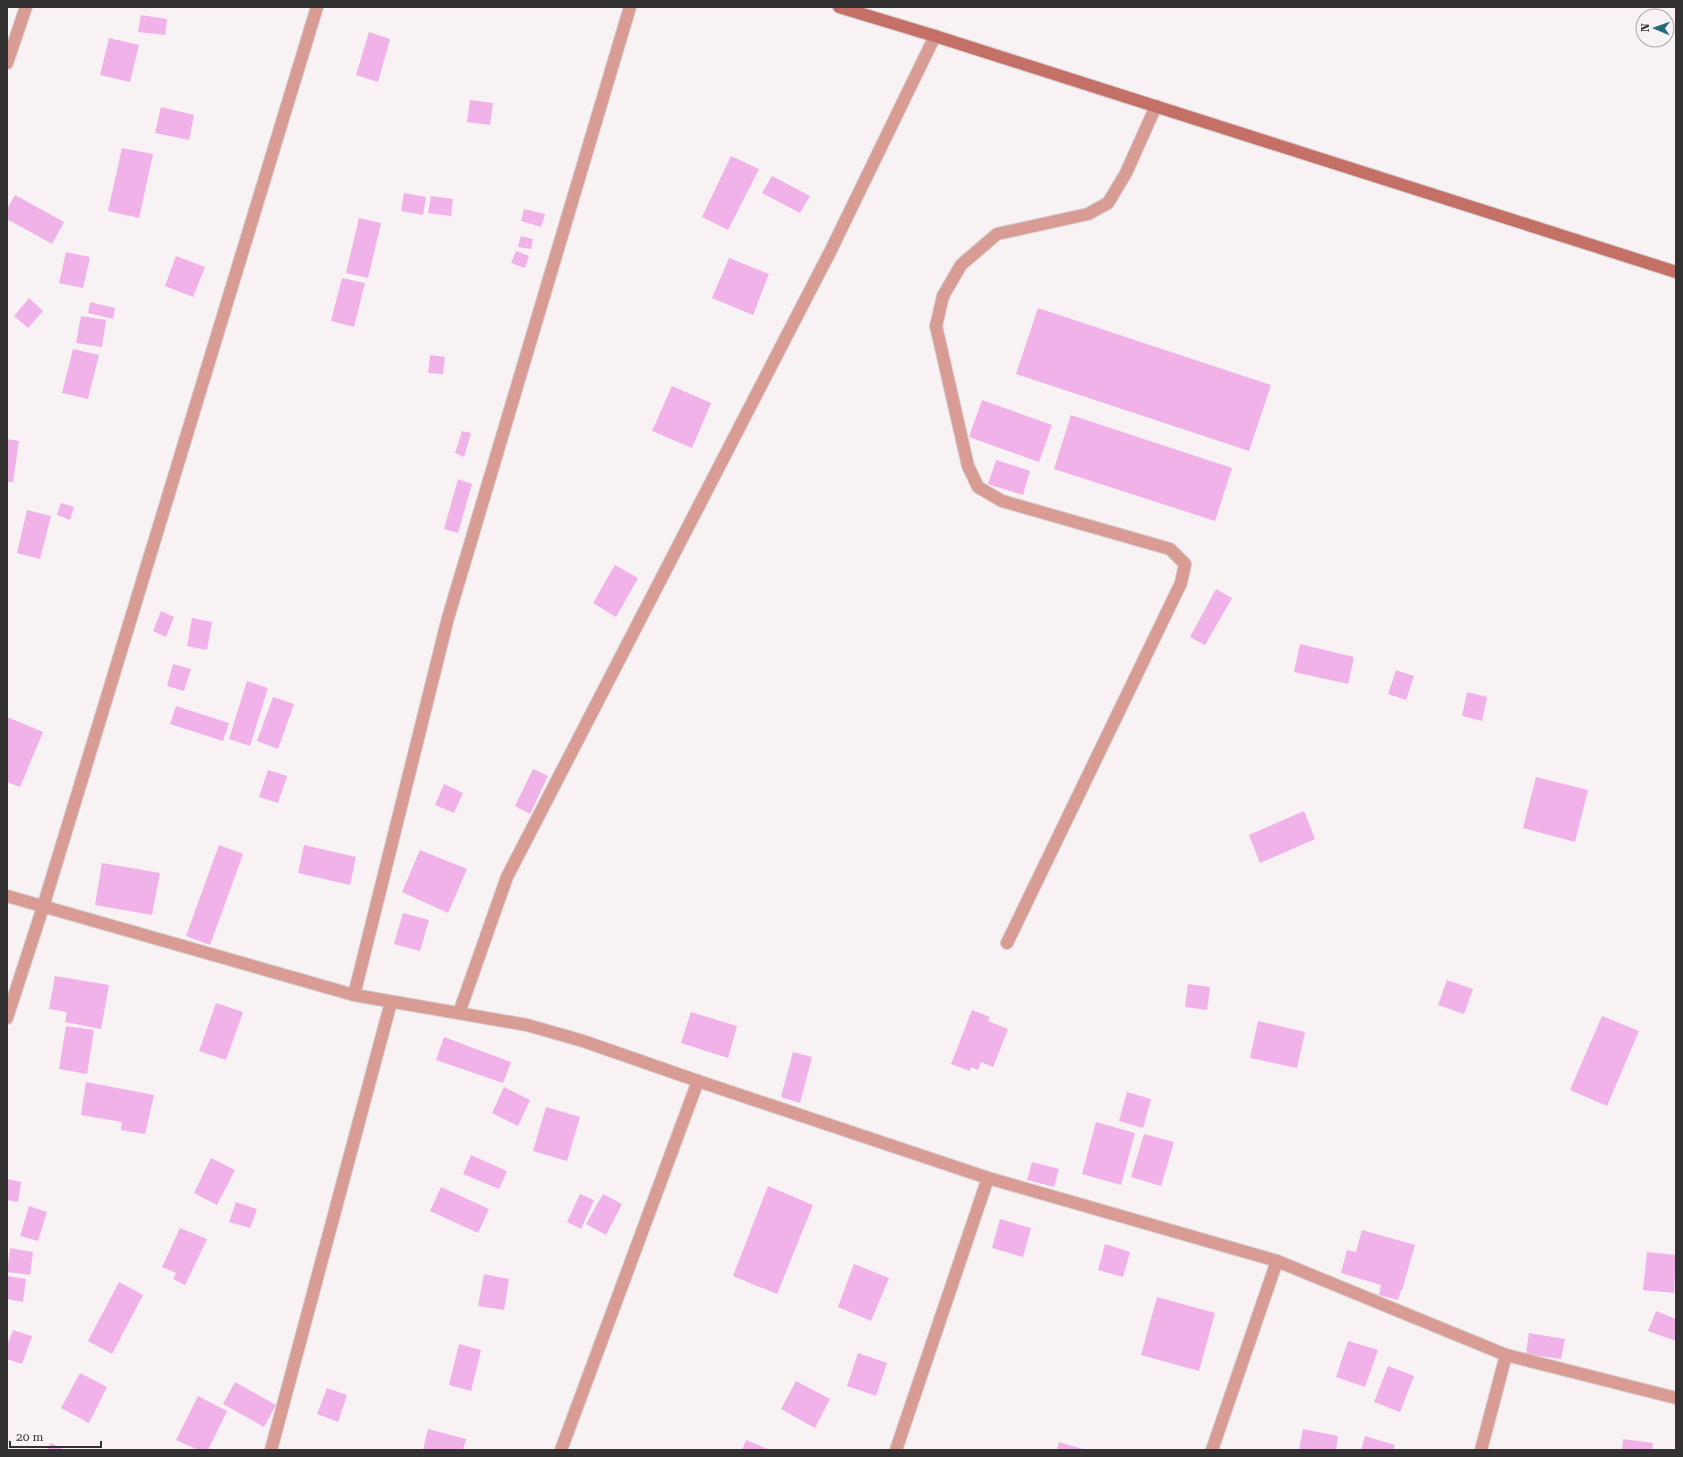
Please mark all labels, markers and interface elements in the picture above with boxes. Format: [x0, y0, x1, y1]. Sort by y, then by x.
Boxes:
north arrow [1635, 8, 1675, 48]
text: N [1639, 23, 1652, 32]
scale bar [10, 1423, 101, 1449]
text: 20 m [16, 1430, 43, 1444]

